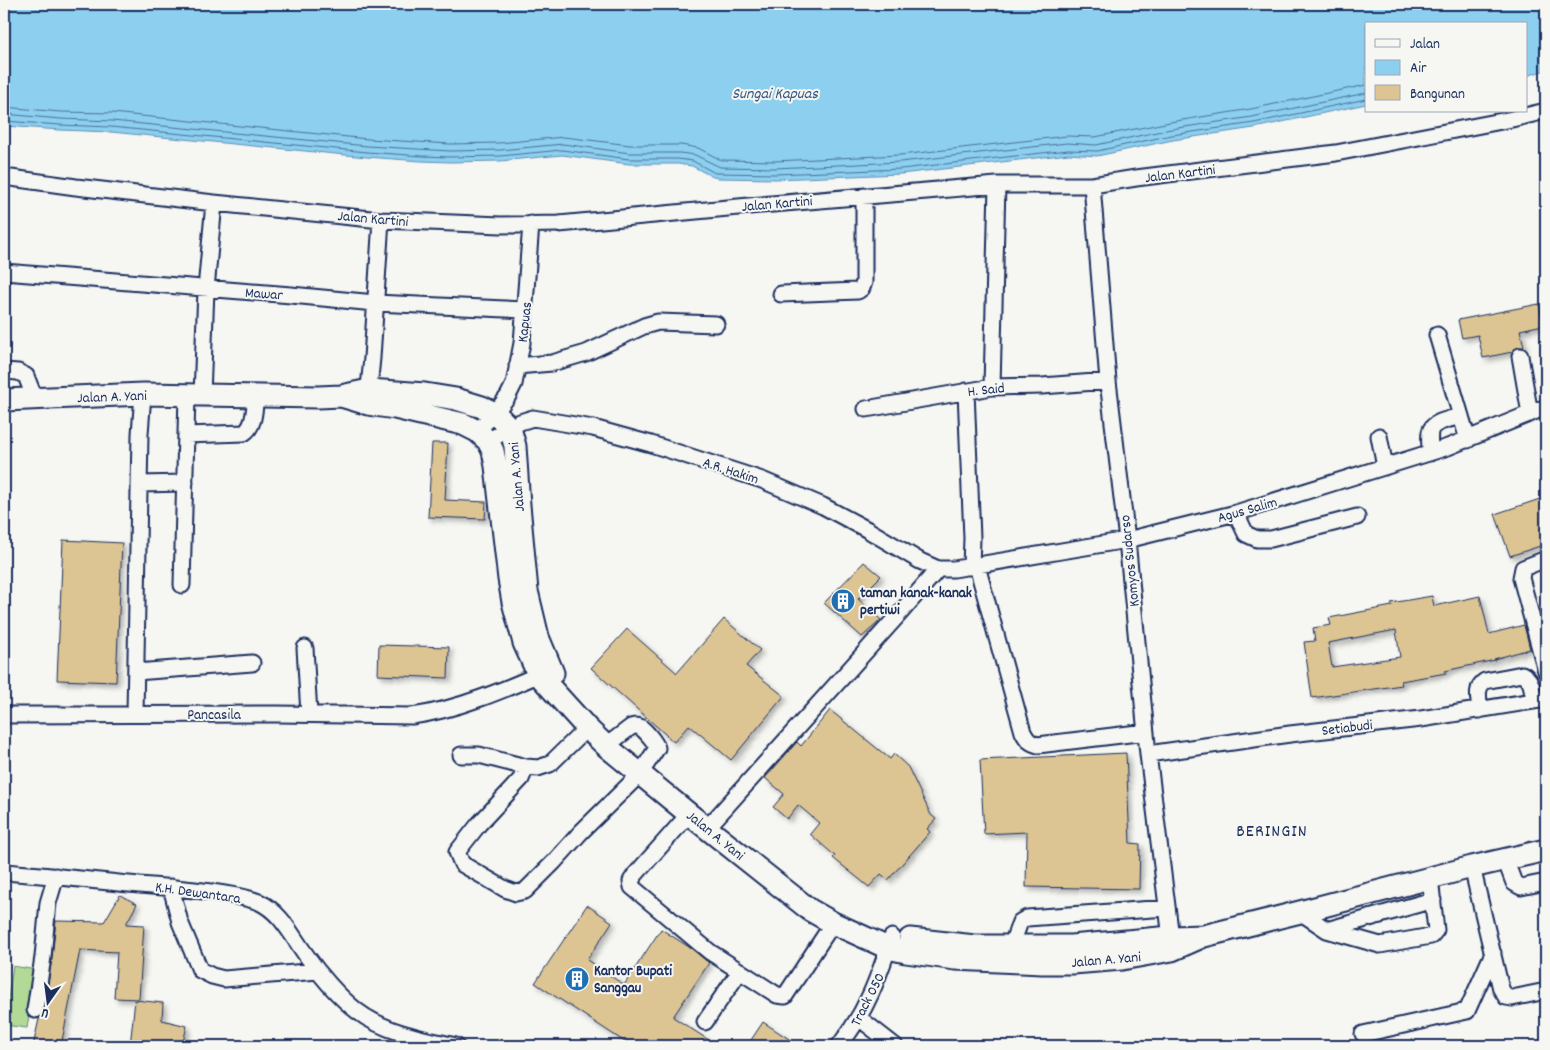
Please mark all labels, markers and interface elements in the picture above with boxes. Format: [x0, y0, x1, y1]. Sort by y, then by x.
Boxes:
legend [1365, 22, 1528, 112]
text: Jalan [1410, 34, 1440, 56]
text: Air [1410, 58, 1427, 80]
water label: Sungai Kapuas [732, 83, 819, 106]
text: Bangunan [1410, 84, 1465, 106]
street label: Jalan Kartini [1144, 160, 1217, 190]
street label: Jalan Kartini [741, 191, 814, 219]
street label: Jalan Kartini [337, 206, 409, 234]
street label: Mawar [244, 283, 284, 307]
street label: Kapuas [513, 301, 539, 344]
street label: H. Said [967, 378, 1006, 404]
street label: Jalan A. Yani [77, 386, 148, 410]
street label: Jalan A. Yani [504, 441, 532, 513]
street label: A.R. Hakim [699, 453, 761, 491]
street label: Agus Salim [1215, 492, 1280, 530]
street label: Komyos Sudarso [1115, 514, 1147, 608]
place label: taman kanak-kanak pertiwi [860, 583, 972, 622]
building icon: taman kanak-kanak pertiwi [830, 588, 856, 614]
street label: Pancasila [187, 705, 242, 727]
street label: Setiabudi [1320, 715, 1374, 743]
street label: Jalan A. Yani [681, 806, 749, 867]
district label: BERINGIN [1236, 820, 1308, 845]
street label: K.H. Dewantara [154, 877, 243, 911]
street label: Jalan A. Yani [1070, 947, 1142, 975]
place label: Kantor Bupati Sanggau [594, 961, 672, 1000]
building icon: Kantor Bupati Sanggau [564, 966, 590, 992]
street label: Track 050 [846, 969, 892, 1031]
north arrow [22, 978, 72, 1028]
text: U [39, 1002, 51, 1023]

